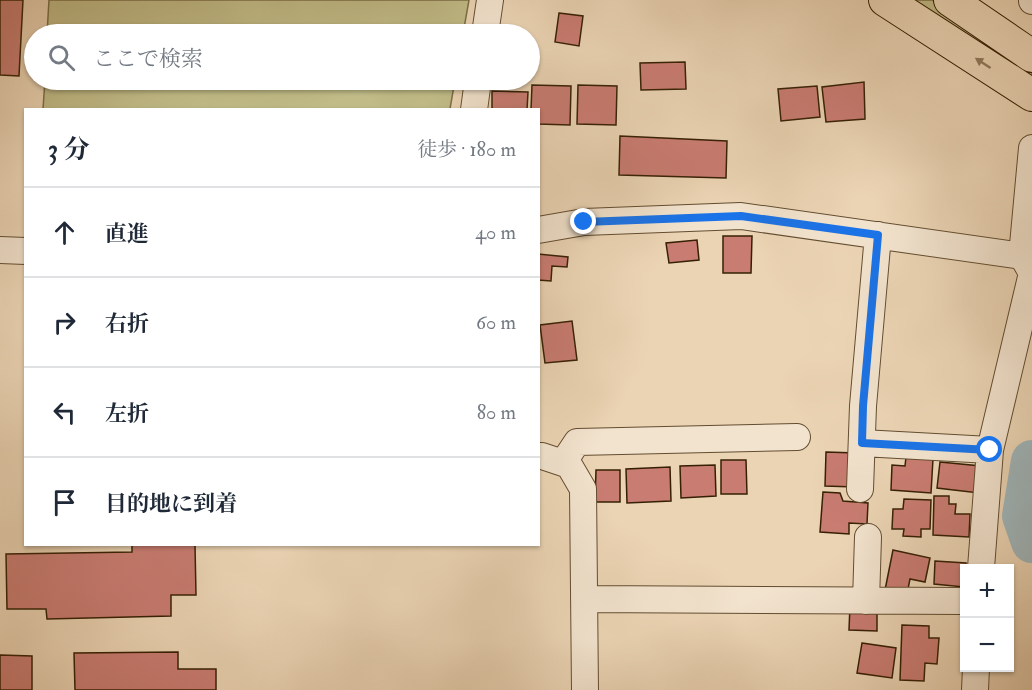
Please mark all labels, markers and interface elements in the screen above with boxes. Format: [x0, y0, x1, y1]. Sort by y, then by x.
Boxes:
search box [24, 24, 540, 90]
icon: search [45, 41, 78, 74]
text: ここで検索 [93, 45, 203, 73]
one-way arrow [975, 57, 991, 68]
text: 3 分 [48, 134, 89, 166]
text: 徒歩 · 180 m [417, 137, 516, 162]
route end [570, 208, 596, 234]
icon: ahead [48, 216, 81, 249]
text: 直進 [105, 220, 149, 248]
text: 40 m [475, 220, 516, 245]
icon: right [48, 306, 81, 339]
text: 右折 [105, 310, 149, 338]
text: 60 m [476, 310, 516, 335]
icon: left [48, 396, 81, 429]
text: 左折 [105, 400, 149, 428]
text: 80 m [477, 400, 516, 425]
route start [976, 436, 1002, 462]
icon: arrive [48, 486, 81, 519]
text: 目的地に到着 [105, 490, 237, 518]
map controls [960, 564, 1014, 672]
button: + [960, 564, 1014, 618]
button: − [960, 618, 1014, 672]

